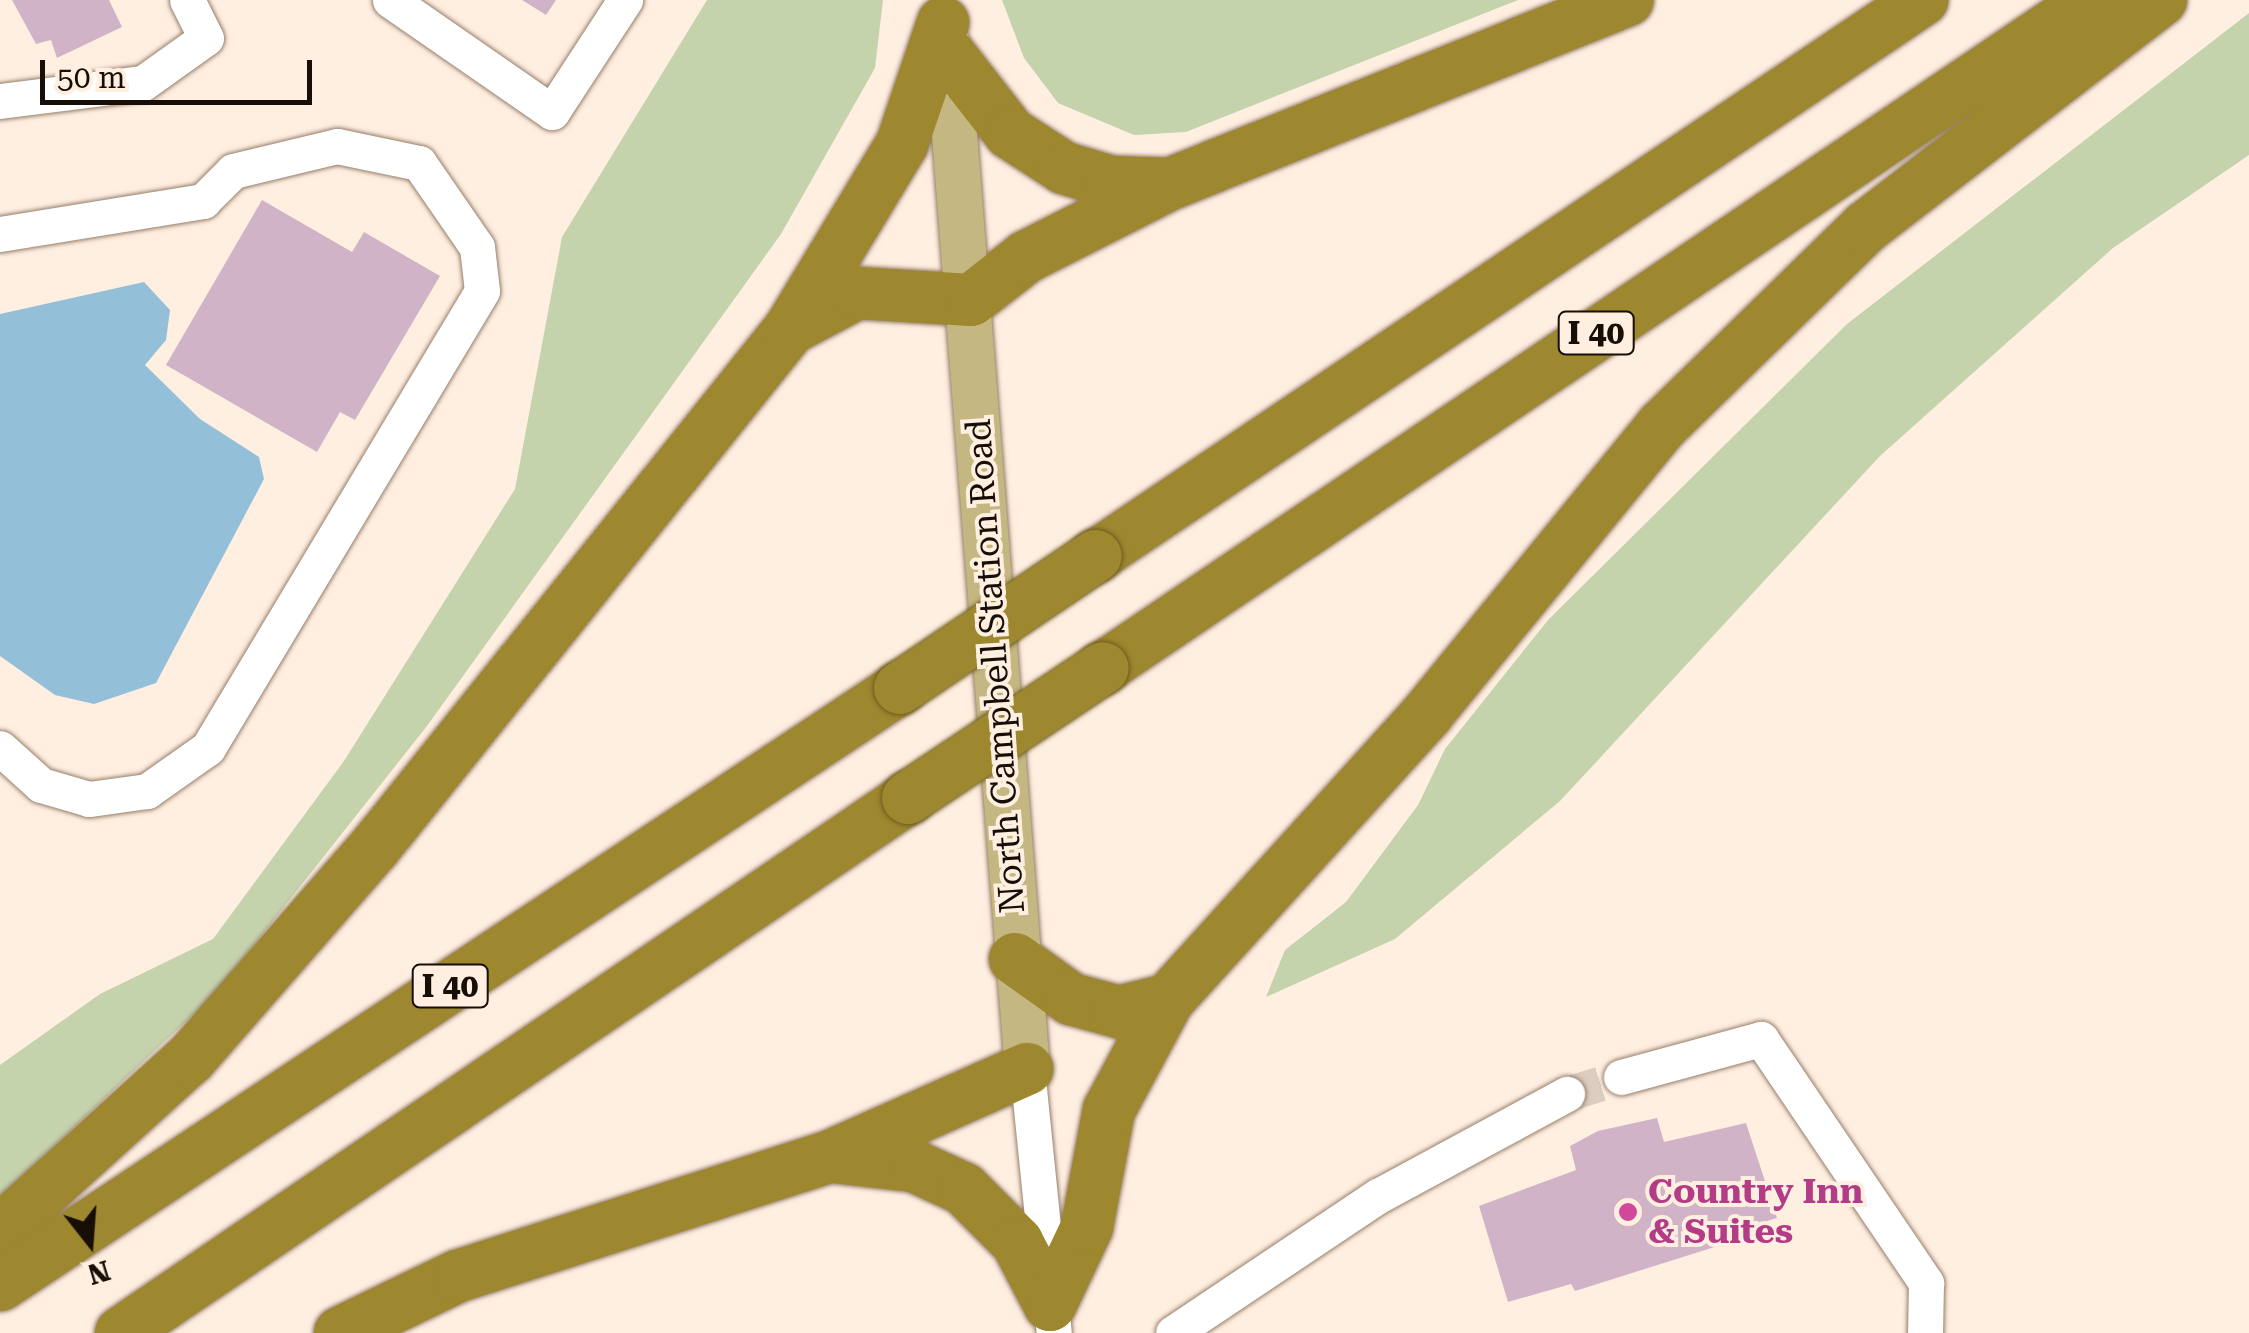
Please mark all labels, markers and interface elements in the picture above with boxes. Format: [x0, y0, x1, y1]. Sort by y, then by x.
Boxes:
scale bar [45, 40, 318, 102]
text: 50 m [57, 60, 126, 95]
road number: I 40 [1556, 306, 1636, 360]
street label: North Campbell Station Road [958, 417, 1034, 915]
road number: I 40 [410, 959, 490, 1013]
place label: Country Inn & Suites [1648, 1171, 1863, 1253]
north arrow [40, 1193, 140, 1293]
marker: Country Inn & Suites [1617, 1201, 1639, 1223]
text: N [84, 1253, 114, 1291]

